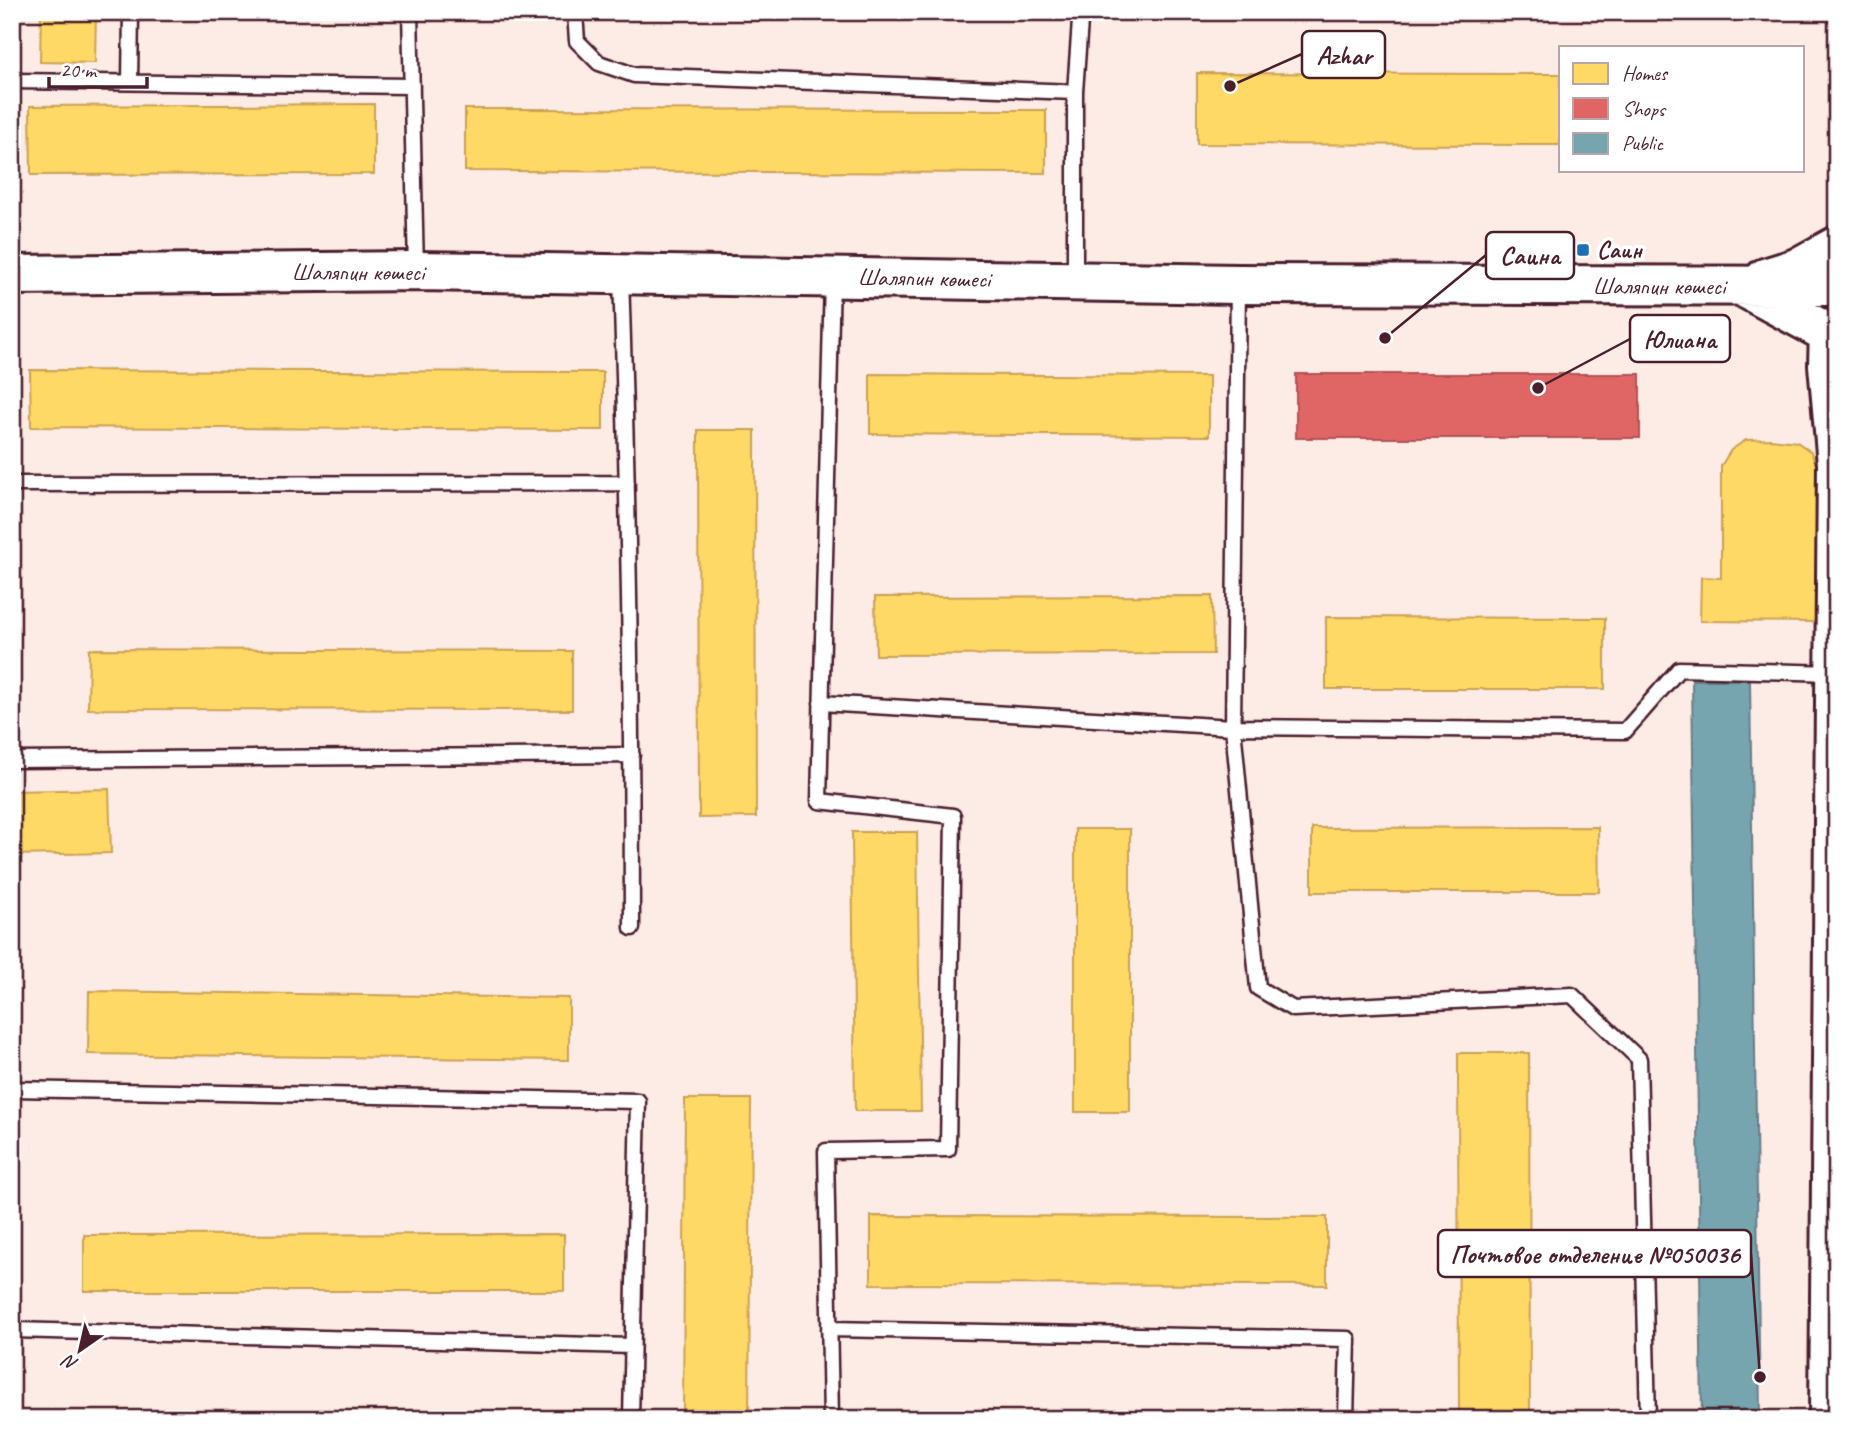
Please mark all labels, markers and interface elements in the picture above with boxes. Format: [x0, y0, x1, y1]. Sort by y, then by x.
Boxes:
callout: Azhar [1302, 31, 1385, 78]
text: Azhar [1317, 39, 1374, 72]
scale bar [49, 46, 147, 90]
legend [1559, 46, 1804, 172]
text: 20 m [60, 57, 98, 83]
text: Homes [1622, 60, 1669, 86]
text: Shops [1622, 96, 1667, 122]
text: Public [1622, 130, 1664, 156]
callout: Саина [1486, 232, 1574, 279]
place label: Саин [1597, 235, 1643, 265]
text: Саина [1500, 239, 1563, 272]
marker: Саин [1575, 242, 1591, 258]
street label: Шаляпин көшесі [292, 257, 427, 287]
street label: Шаляпин көшесі [857, 262, 993, 294]
street label: Шаляпин көшесі [1593, 271, 1728, 301]
callout: Юлиана [1630, 315, 1730, 362]
text: Юлиана [1644, 323, 1719, 356]
callout: Почтовое отделение №050036 [1438, 1230, 1751, 1277]
text: Почтовое отделение №050036 [1450, 1238, 1741, 1271]
north arrow [46, 1316, 116, 1386]
text: N [57, 1348, 83, 1377]

